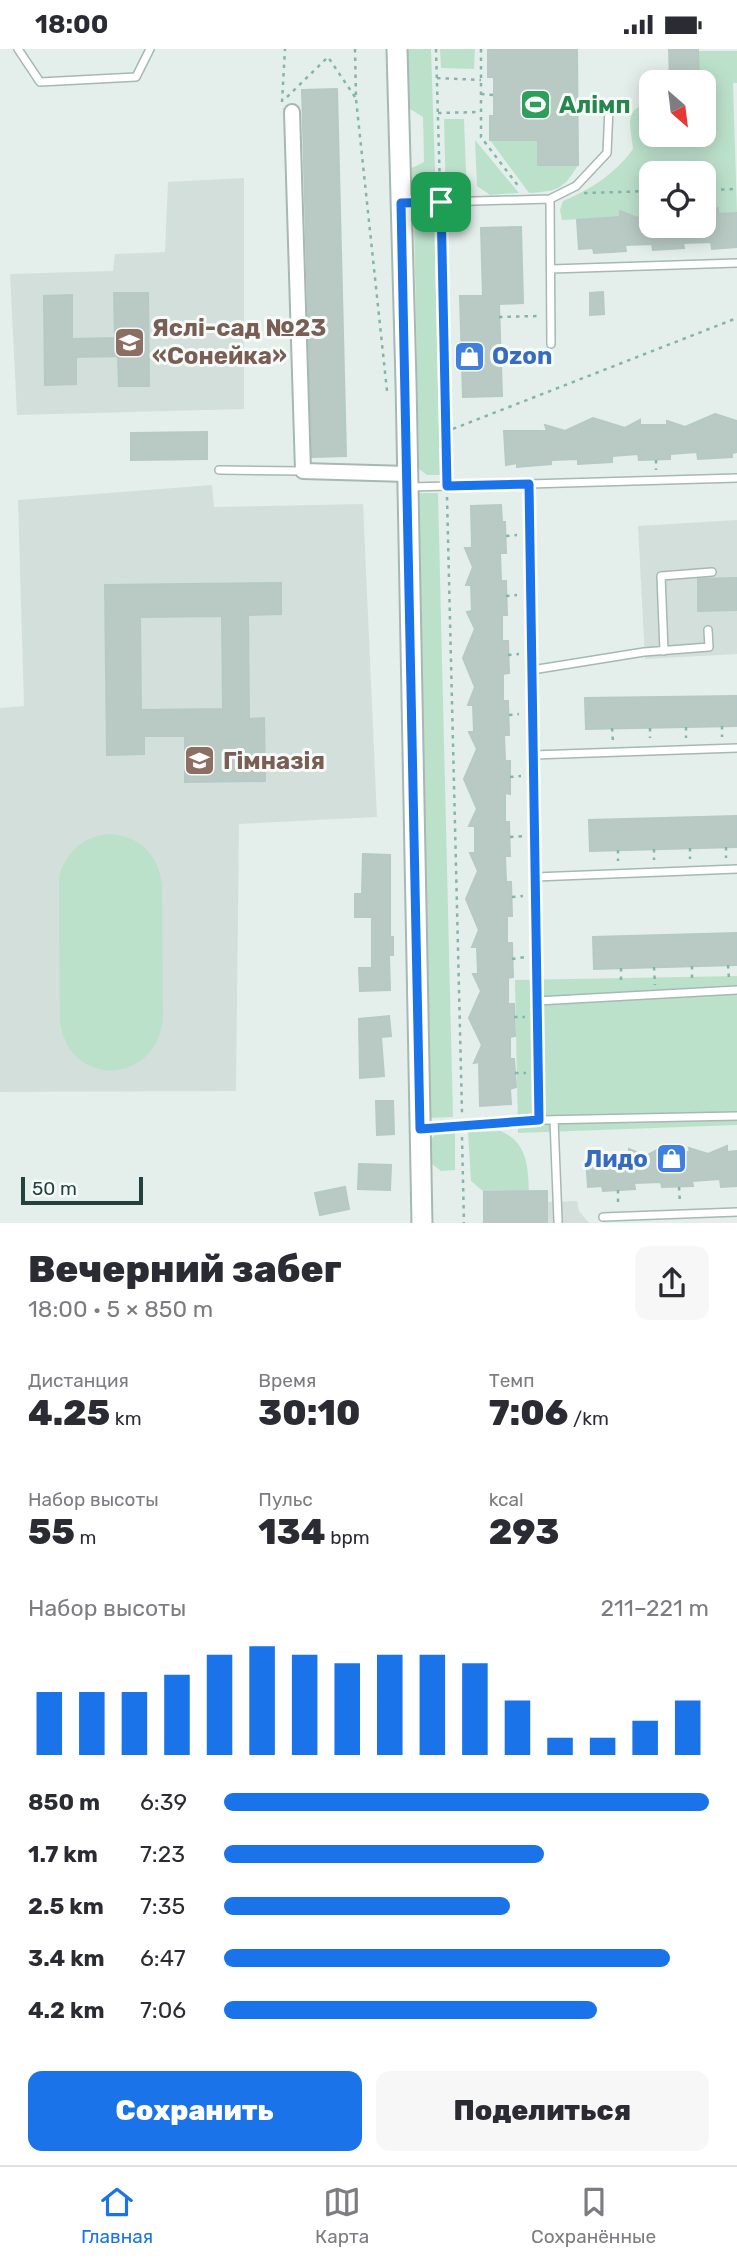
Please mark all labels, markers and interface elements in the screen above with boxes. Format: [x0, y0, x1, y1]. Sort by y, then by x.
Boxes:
text: 18:00 [35, 9, 108, 40]
north arrow [639, 70, 716, 147]
map controls [639, 70, 716, 238]
sports icon: Алімп [519, 88, 553, 122]
place label: Алімп [559, 91, 631, 119]
button: locate [639, 161, 716, 238]
pin [411, 172, 471, 232]
icon: arrive [422, 183, 460, 221]
place label: Яслі-сад №23 «Сонейка» [152, 314, 326, 370]
school or university icon: Яслі-сад №23 «Сонейка» [112, 325, 146, 359]
shop icon: Ozon [452, 339, 486, 373]
place label: Ozon [492, 342, 552, 370]
school or university icon: Гімназія [183, 744, 217, 778]
place label: Гімназія [223, 747, 325, 775]
shop icon: Лидо [654, 1142, 688, 1176]
place label: Лидо [584, 1145, 648, 1173]
scale bar [21, 1175, 144, 1206]
text: 50 m [32, 1177, 77, 1200]
text: Вечерний забег [28, 1246, 342, 1292]
button: share [635, 1246, 709, 1320]
text: 18:00 · 5 × 850 m [28, 1295, 213, 1323]
text: Дистанция [28, 1369, 129, 1392]
text: Время [258, 1369, 316, 1392]
text: Темп [489, 1369, 535, 1392]
text: 4.25 [28, 1392, 110, 1434]
text: 30:10 [258, 1392, 360, 1434]
text: 7:06 [489, 1392, 568, 1434]
text: km [110, 1407, 142, 1430]
text: /km [568, 1407, 609, 1430]
text: Набор высоты [28, 1488, 159, 1511]
text: Пульс [258, 1488, 313, 1511]
text: kcal [489, 1488, 524, 1511]
text: 55 [28, 1511, 75, 1553]
text: 134 [258, 1511, 326, 1553]
text: 293 [489, 1511, 559, 1553]
text: m [75, 1526, 96, 1549]
text: bpm [326, 1526, 370, 1549]
text: Набор высоты [28, 1594, 186, 1622]
text: 211–221 m [601, 1594, 709, 1622]
text: 850 m [28, 1788, 100, 1816]
text: 6:39 [140, 1788, 187, 1816]
text: 1.7 km [28, 1840, 98, 1868]
text: 7:23 [140, 1840, 185, 1868]
text: 2.5 km [28, 1892, 104, 1920]
text: 7:35 [140, 1892, 185, 1920]
text: 3.4 km [28, 1944, 105, 1972]
text: 6:47 [140, 1944, 185, 1972]
text: 4.2 km [28, 1996, 104, 2024]
text: 7:06 [140, 1996, 186, 2024]
button: Сохранить [28, 2071, 362, 2151]
button: Поделиться [376, 2071, 709, 2151]
tab: Главная [81, 2183, 153, 2248]
tab: Карта [315, 2183, 369, 2248]
tab: Сохранённые [531, 2183, 656, 2248]

